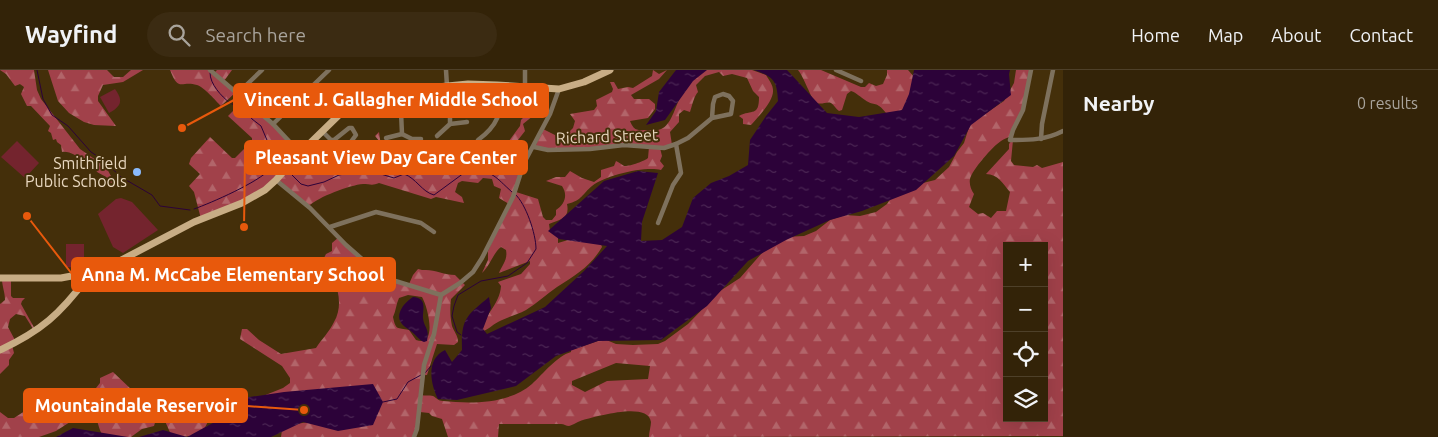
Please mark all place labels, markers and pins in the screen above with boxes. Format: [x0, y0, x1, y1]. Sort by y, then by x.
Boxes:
callout: Vincent J. Gallagher Middle School [234, 84, 548, 117]
callout: Pleasant View Day Care Center [245, 141, 527, 174]
place label: Smithfield Public Schools [25, 154, 127, 190]
marker: Smithfield Public Schools [131, 166, 143, 178]
callout: Anna M. McCabe Elementary School [72, 258, 395, 291]
callout: Mountaindale Reservoir [24, 389, 247, 422]

